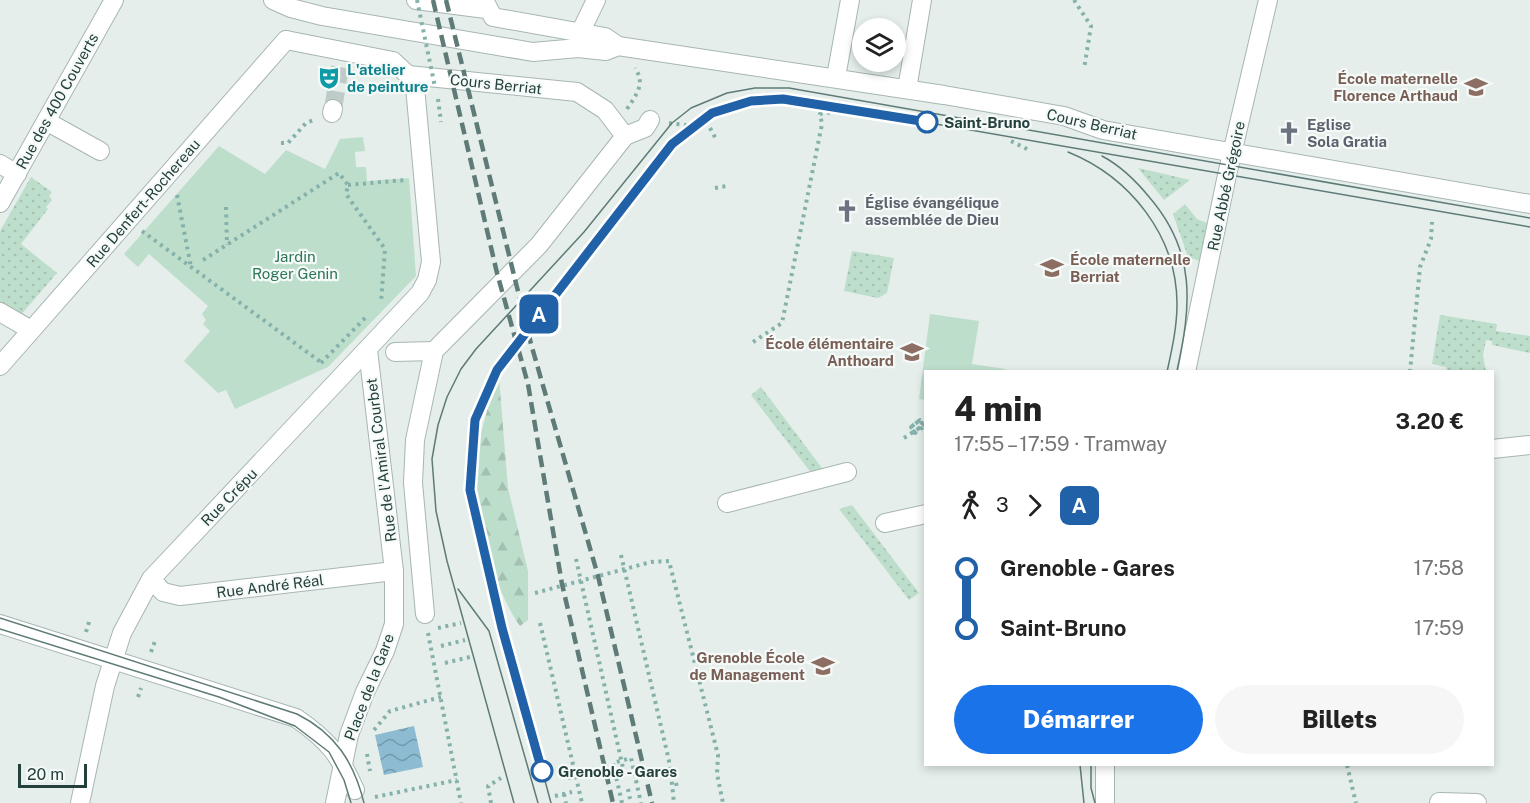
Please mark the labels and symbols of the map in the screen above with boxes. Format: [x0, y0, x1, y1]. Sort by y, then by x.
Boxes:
street label: Rue des 400 Couverts [12, 30, 102, 172]
place label: L'atelier de peinture [347, 61, 429, 95]
theatre icon: L'atelier de peinture [316, 65, 342, 91]
place label: École maternelle Florence Arthaud [1333, 70, 1458, 104]
street label: Cours Berriat [449, 71, 543, 97]
school or university icon: École maternelle Florence Arthaud [1463, 74, 1489, 100]
street label: Cours Berriat [1045, 105, 1139, 143]
marker: Saint-Bruno [916, 111, 938, 133]
place label: Saint-Bruno [944, 114, 1031, 131]
place label: Eglise Sola Gratia [1307, 116, 1387, 150]
street label: Rue Abbé Grégoire [1204, 120, 1248, 252]
church icon: Eglise Sola Gratia [1276, 120, 1302, 146]
street label: Rue Denfert-Rochereau [83, 136, 203, 270]
place label: Église évangélique assemblée de Dieu [865, 194, 999, 228]
church icon: Église évangélique assemblée de Dieu [834, 198, 860, 224]
park label: Jardin Roger Genin [252, 248, 338, 282]
place label: École maternelle Berriat [1070, 251, 1191, 285]
school or university icon: École maternelle Berriat [1039, 255, 1065, 281]
line badge: A [520, 294, 558, 334]
place label: École élémentaire Anthoard [765, 335, 894, 369]
school or university icon: École élémentaire Anthoard [899, 339, 925, 365]
street label: Rue de l'Amiral Courbet [362, 377, 399, 543]
street label: Rue Crépu [198, 465, 260, 529]
street label: Rue André Réal [215, 571, 325, 601]
street label: Place de la Gare [341, 631, 397, 743]
place label: Grenoble École de Management [689, 649, 805, 683]
school or university icon: Grenoble École de Management [810, 653, 836, 679]
marker: Grenoble - Gares [531, 760, 553, 782]
scale bar [18, 761, 87, 788]
place label: Grenoble - Gares [558, 763, 677, 780]

